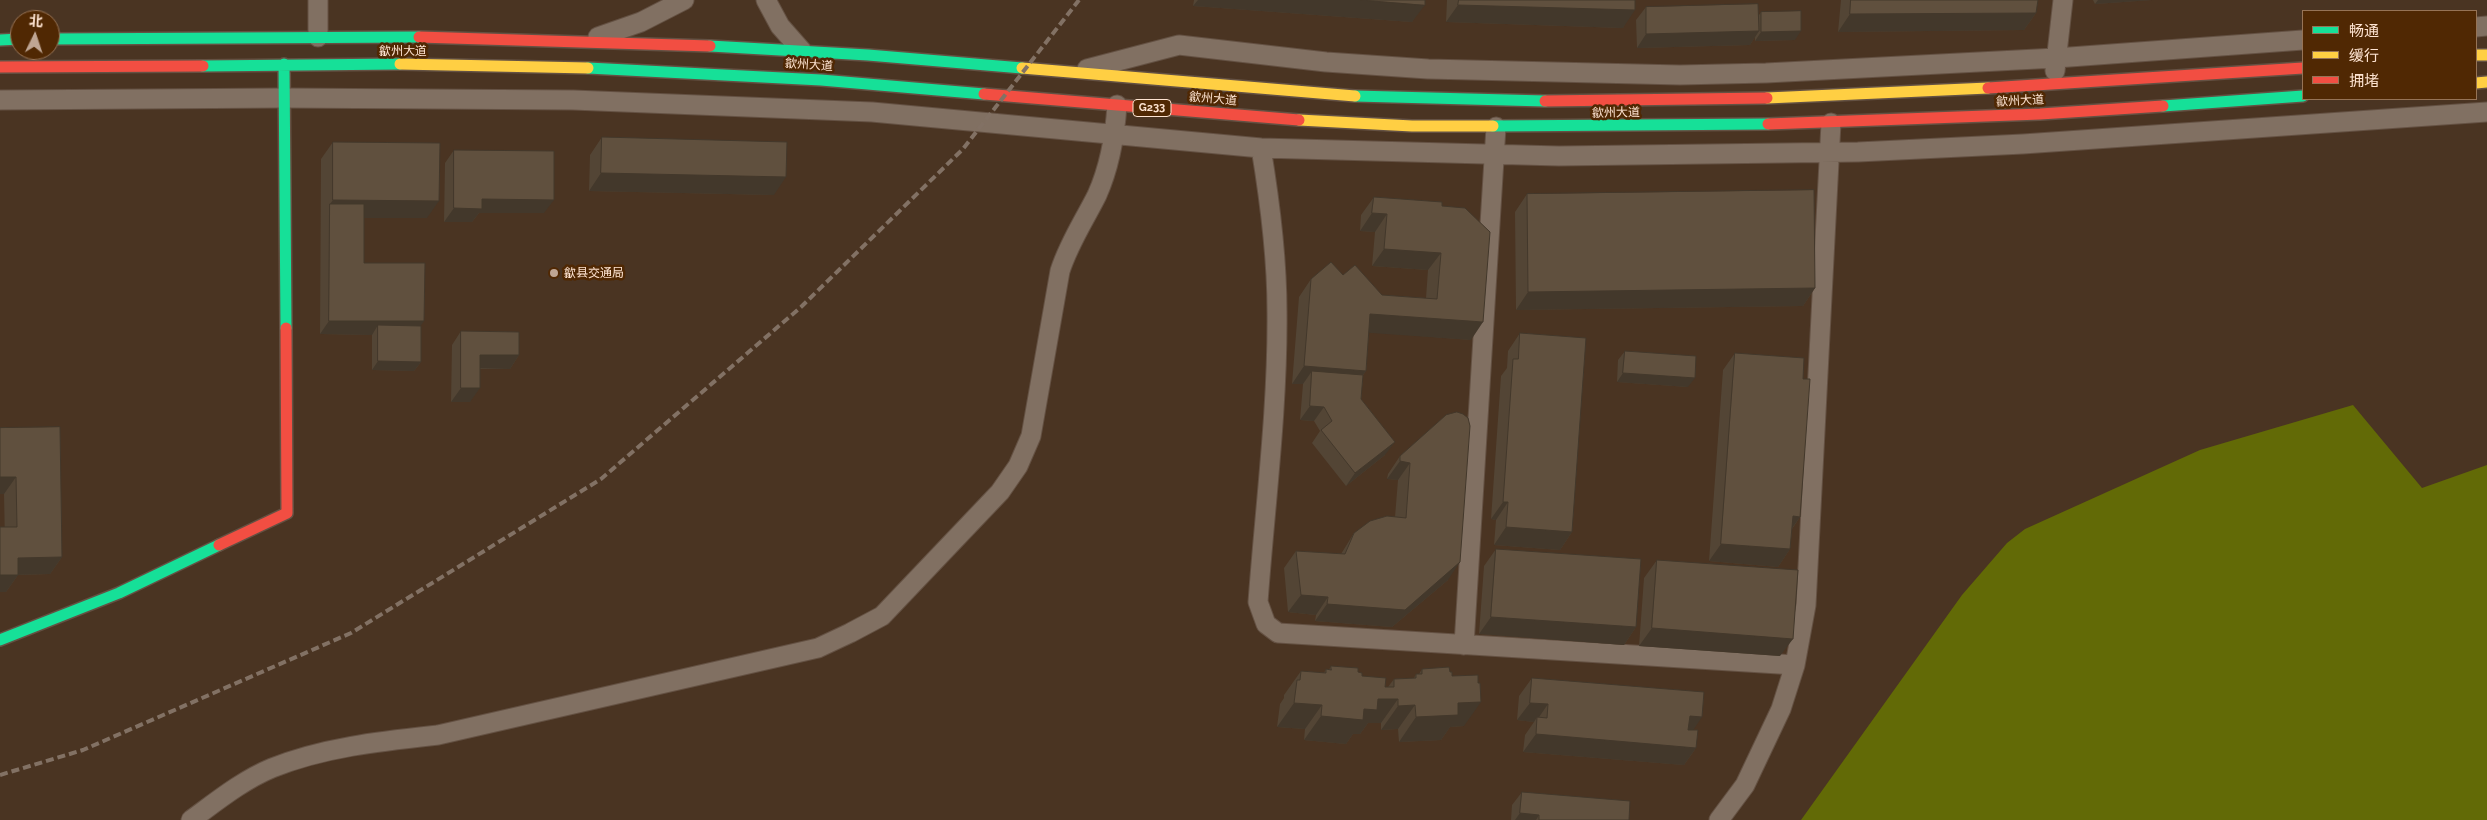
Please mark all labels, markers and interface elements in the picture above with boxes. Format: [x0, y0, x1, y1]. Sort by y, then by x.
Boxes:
north arrow [10, 10, 60, 60]
legend [2302, 10, 2477, 100]
text: 北 [28, 13, 44, 30]
text: 畅通 [2349, 22, 2379, 40]
street label: 歙州大道 [379, 44, 427, 58]
text: 缓行 [2349, 47, 2379, 65]
street label: 歙州大道 [785, 56, 833, 74]
text: 拥堵 [2349, 72, 2379, 90]
street label: 歙州大道 [1188, 90, 1238, 108]
street label: 歙州大道 [1996, 93, 2044, 109]
road number: G233 [1133, 100, 1171, 116]
street label: 歙州大道 [1592, 105, 1640, 121]
place label: 歙县交通局 [564, 266, 624, 280]
marker: 歙县交通局 [548, 267, 560, 279]

